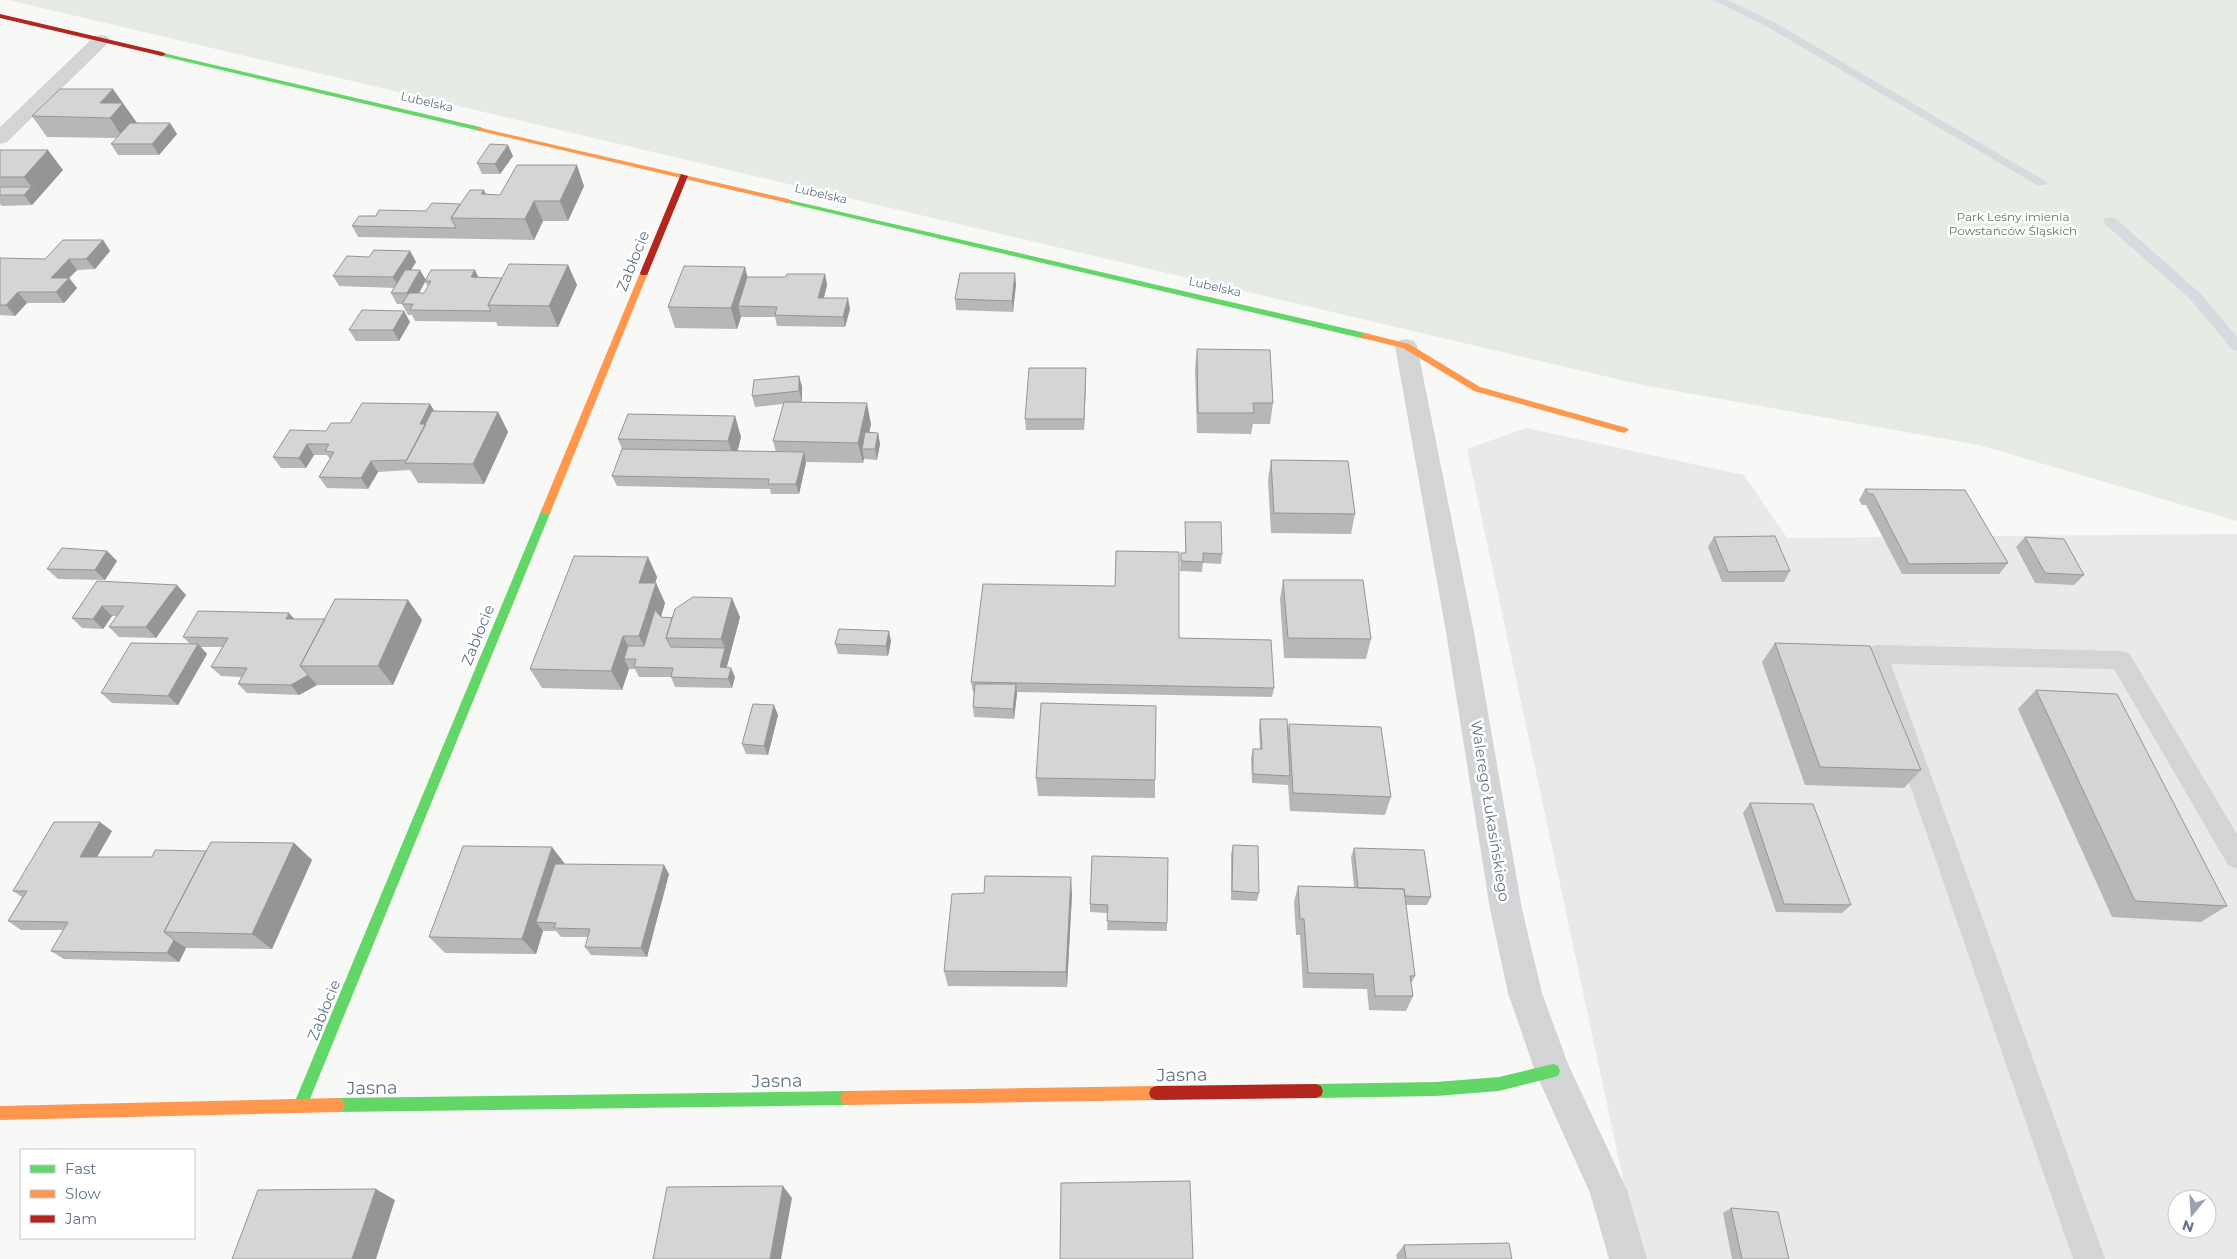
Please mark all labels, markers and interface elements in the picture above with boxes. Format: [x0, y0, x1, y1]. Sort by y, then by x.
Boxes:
street label: Lubelska [399, 88, 455, 115]
street label: Lubelska [793, 180, 849, 207]
park label: Park Leśny imienia Powstańców Śląskich [1949, 209, 2077, 238]
street label: Zabłocie [612, 228, 653, 294]
street label: Lubelska [1187, 273, 1243, 300]
street label: Zabłocie [457, 602, 498, 668]
street label: Walerego Łukasińskiego [1467, 719, 1514, 903]
street label: Zabłocie [303, 977, 344, 1043]
street label: Jasna [1155, 1064, 1208, 1086]
street label: Jasna [750, 1070, 803, 1092]
street label: Jasna [345, 1077, 398, 1099]
legend [20, 1149, 195, 1239]
text: Fast [65, 1159, 96, 1178]
text: Slow [65, 1184, 101, 1203]
north arrow [2167, 1189, 2217, 1239]
text: Jam [64, 1209, 97, 1228]
text: N [2180, 1216, 2196, 1237]

